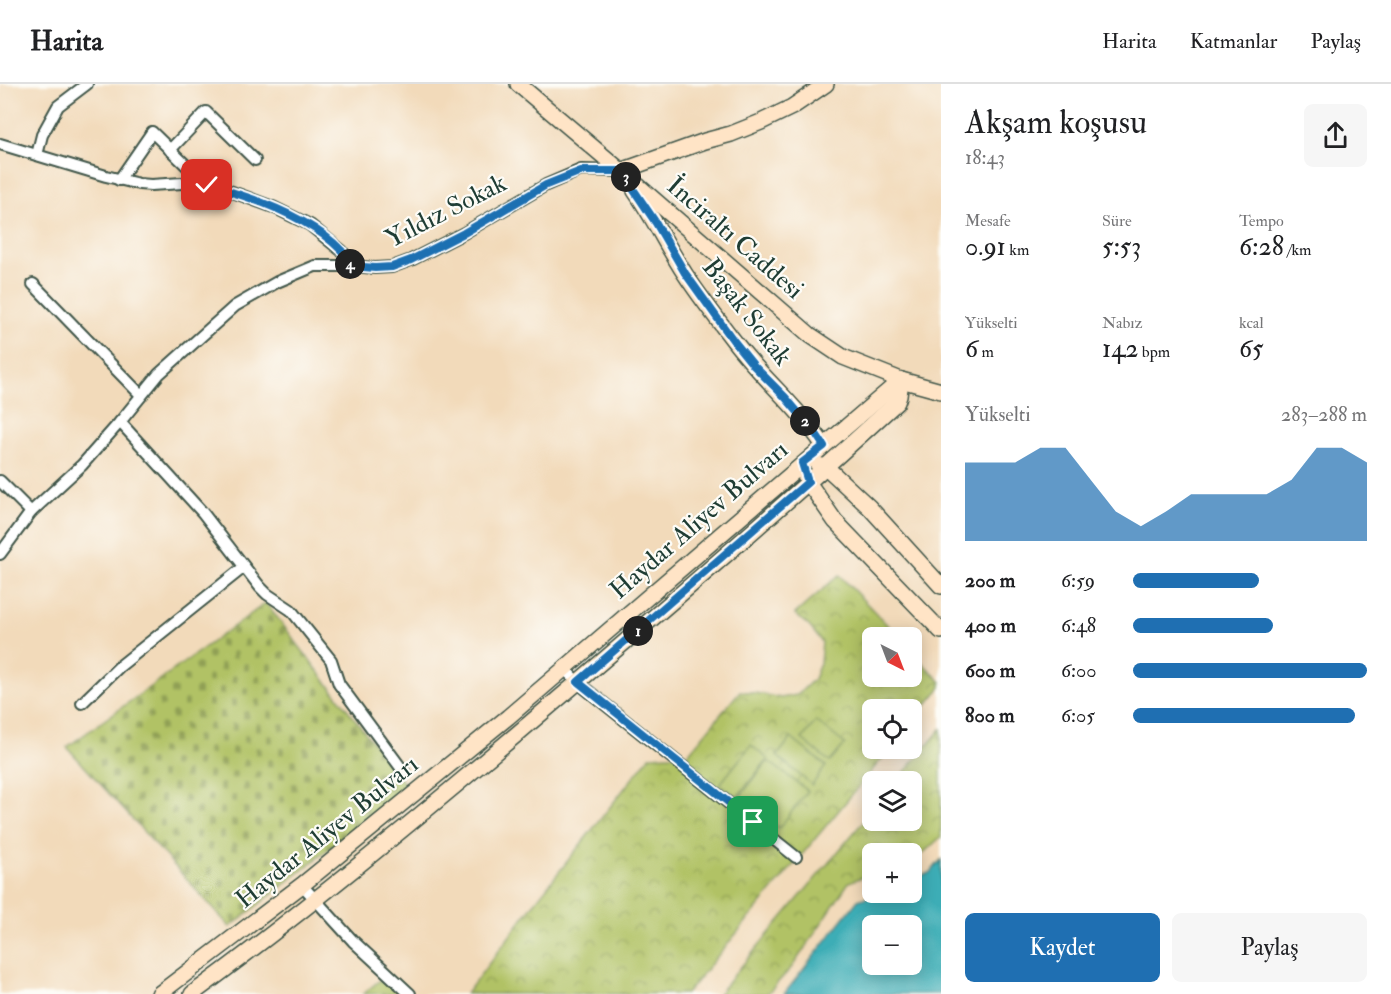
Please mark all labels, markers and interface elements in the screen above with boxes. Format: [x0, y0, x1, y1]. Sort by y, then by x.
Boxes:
text: Harita [30, 24, 103, 59]
text: Harita [1102, 28, 1157, 55]
text: Katmanlar [1190, 28, 1277, 55]
text: Paylaş [1310, 28, 1361, 55]
text: Akşam koşusu [965, 102, 1147, 143]
button: share [1304, 104, 1367, 167]
text: 18:43 [965, 145, 1005, 170]
pin [181, 159, 232, 210]
pin: 3 [611, 162, 641, 192]
street label: Yıldız Sokak [380, 167, 512, 255]
text: 3 [623, 167, 629, 187]
icon: check [190, 168, 223, 201]
street label: İnciraltı Caddesi [660, 168, 811, 306]
text: Mesafe [965, 211, 1011, 231]
text: Süre [1102, 211, 1132, 231]
text: Tempo [1239, 211, 1284, 231]
text: 0.91 [965, 231, 1006, 263]
text: 5:53 [1102, 231, 1141, 263]
text: 6:28 [1239, 231, 1284, 263]
text: km [1006, 240, 1029, 260]
text: /km [1284, 240, 1311, 260]
pin: 4 [335, 249, 365, 279]
street label: Başak Sokak [695, 252, 799, 373]
text: 4 [346, 254, 354, 274]
text: Yükselti [965, 313, 1017, 333]
text: Nabız [1102, 313, 1142, 333]
text: kcal [1239, 313, 1264, 333]
text: 6 [965, 333, 978, 365]
text: 142 [1102, 333, 1138, 365]
text: 65 [1239, 333, 1264, 365]
text: m [978, 342, 994, 362]
text: bpm [1138, 342, 1170, 362]
text: Yükselti [965, 402, 1031, 427]
text: 283–288 m [1281, 402, 1367, 427]
pin: 2 [790, 406, 820, 436]
text: 2 [801, 411, 809, 431]
street label: Haydar Aliyev Bulvarı [603, 434, 795, 606]
text: 200 m [965, 568, 1015, 593]
text: 6:59 [1061, 568, 1095, 593]
text: 400 m [965, 613, 1016, 638]
text: 6:48 [1061, 613, 1096, 638]
pin: 1 [623, 616, 653, 646]
text: 1 [635, 621, 641, 641]
north arrow [862, 627, 922, 687]
map controls [862, 627, 922, 975]
text: 600 m [965, 658, 1015, 683]
text: 6:00 [1061, 658, 1097, 683]
button: locate [862, 699, 922, 759]
text: 800 m [965, 703, 1015, 728]
text: 6:05 [1061, 703, 1095, 728]
street label: Haydar Aliyev Bulvarı [229, 748, 425, 916]
button: layers [862, 771, 922, 831]
pin [727, 796, 778, 847]
icon: arrive [736, 805, 769, 838]
button: + [862, 843, 922, 903]
button: Kaydet [965, 913, 1160, 982]
button: Paylaş [1172, 913, 1367, 982]
button: − [862, 915, 922, 975]

